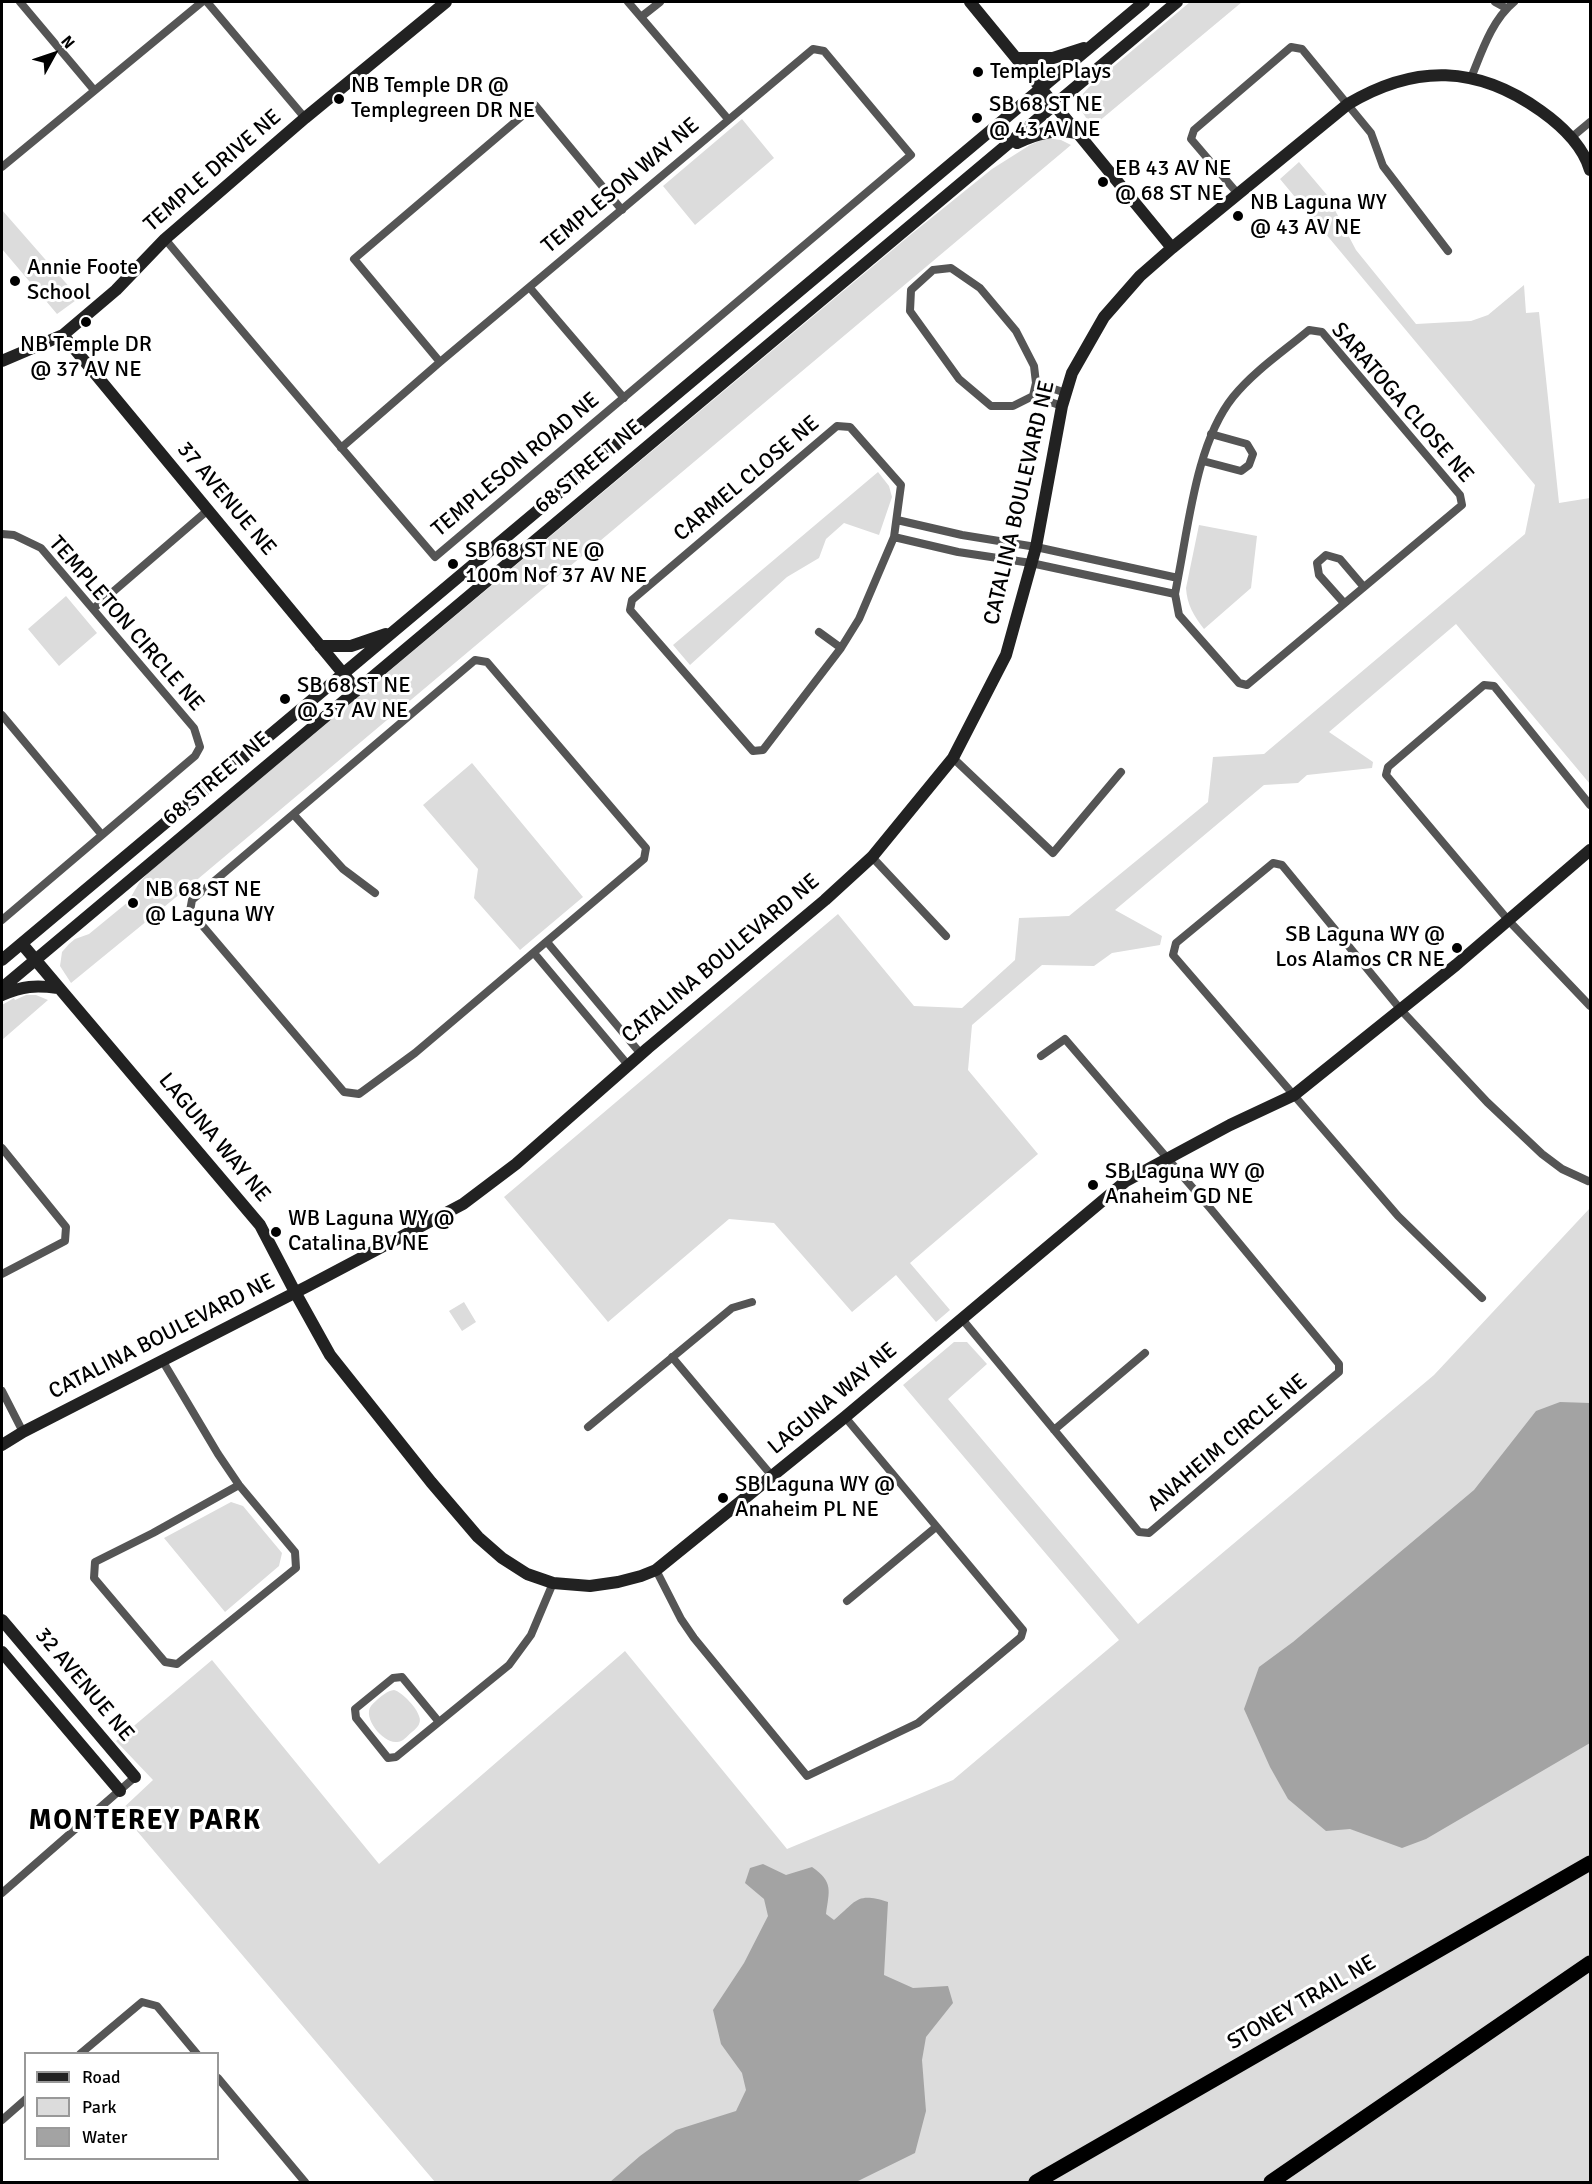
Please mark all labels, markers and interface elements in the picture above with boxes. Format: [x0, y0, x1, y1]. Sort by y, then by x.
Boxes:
north arrow [24, 24, 84, 84]
text: N [57, 32, 79, 53]
place label: Temple Plays [990, 59, 1111, 85]
marker: Temple Plays [971, 65, 985, 79]
place label: NB Temple DR @ Templegreen DR NE [351, 73, 535, 124]
marker: NB Temple DR @ Templegreen DR NE [332, 92, 346, 106]
place label: SB 68 ST NE @ 43 AV NE [989, 92, 1103, 144]
street label: TEMPLE DRIVE NE [139, 104, 287, 238]
marker: SB 68 ST NE @ 43 AV NE [970, 111, 984, 125]
street label: TEMPLESON WAY NE [537, 112, 705, 260]
place label: EB 43 AV NE @ 68 ST NE [1115, 156, 1231, 208]
marker: EB 43 AV NE @ 68 ST NE [1096, 175, 1110, 189]
place label: NB Laguna WY @ 43 AV NE [1250, 190, 1387, 242]
marker: NB Laguna WY @ 43 AV NE [1231, 209, 1245, 223]
place label: Annie Foote School [27, 255, 138, 306]
marker: Annie Foote School [8, 274, 22, 288]
marker: NB Temple DR @ 37 AV NE [79, 315, 93, 329]
street label: SARATOGA CLOSE NE [1325, 317, 1479, 489]
place label: NB Temple DR @ 37 AV NE [20, 332, 152, 384]
street label: CATALINA BOULEVARD NE [979, 378, 1061, 628]
street label: TEMPLESON ROAD NE [427, 387, 605, 543]
street label: CARMEL CLOSE NE [669, 410, 825, 548]
street label: 68 STREET NE [530, 414, 648, 520]
street label: 37 AVENUE NE [171, 437, 281, 561]
street label: TEMPLETON CIRCLE NE [43, 531, 209, 717]
place label: SB 68 ST NE @ 100m Nof 37 AV NE [465, 538, 647, 590]
marker: SB 68 ST NE @ 100m Nof 37 AV NE [446, 557, 460, 571]
place label: SB 68 ST NE @ 37 AV NE [297, 673, 411, 724]
marker: SB 68 ST NE @ 37 AV NE [278, 692, 292, 706]
street label: 68 STREET NE [158, 726, 276, 832]
street label: CATALINA BOULEVARD NE [617, 869, 825, 1049]
place label: NB 68 ST NE @ Laguna WY [145, 877, 274, 928]
marker: NB 68 ST NE @ Laguna WY [126, 896, 140, 910]
place label: SB Laguna WY @ Los Alamos CR NE [1275, 922, 1445, 974]
marker: SB Laguna WY @ Los Alamos CR NE [1450, 941, 1464, 955]
street label: LAGUNA WAY NE [152, 1068, 276, 1208]
place label: SB Laguna WY @ Anaheim GD NE [1105, 1159, 1265, 1210]
marker: SB Laguna WY @ Anaheim GD NE [1086, 1178, 1100, 1192]
place label: WB Laguna WY @ Catalina BV NE [288, 1206, 454, 1258]
marker: WB Laguna WY @ Catalina BV NE [269, 1225, 283, 1239]
street label: CATALINA BOULEVARD NE [45, 1268, 279, 1406]
street label: LAGUNA WAY NE [763, 1337, 903, 1461]
street label: ANAHEIM CIRCLE NE [1143, 1369, 1313, 1517]
place label: SB Laguna WY @ Anaheim PL NE [735, 1472, 895, 1524]
marker: SB Laguna WY @ Anaheim PL NE [716, 1491, 730, 1505]
street label: 32 AVENUE NE [29, 1623, 139, 1747]
district label: MONTEREY PARK [28, 1805, 262, 1839]
street label: STONEY TRAIL NE [1223, 1950, 1381, 2056]
legend [24, 2052, 219, 2160]
text: Road [82, 2066, 121, 2088]
text: Park [82, 2096, 117, 2118]
text: Water [82, 2126, 127, 2148]

